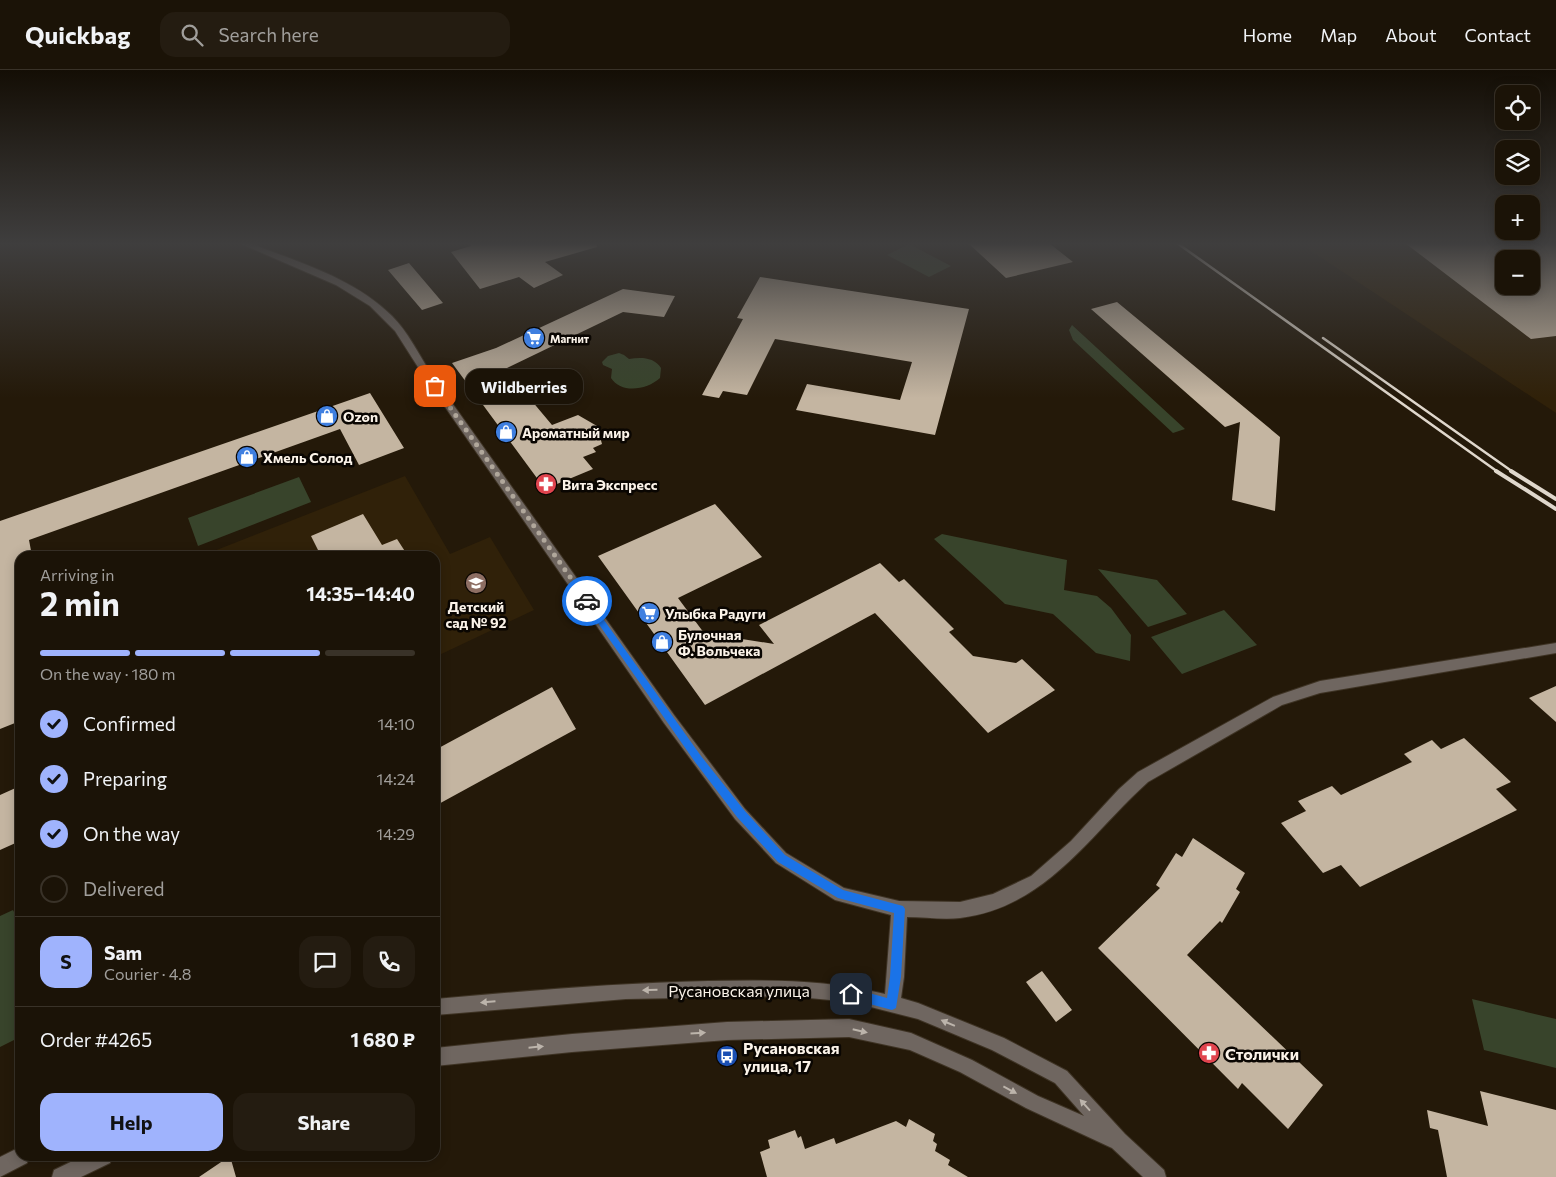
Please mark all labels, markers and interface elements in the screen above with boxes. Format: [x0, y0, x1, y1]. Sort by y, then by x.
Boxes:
search box [160, 12, 510, 57]
text: Quickbag [25, 20, 130, 49]
icon: search [178, 21, 206, 49]
text: Search here [218, 23, 319, 46]
text: Home [1243, 24, 1292, 46]
text: Map [1320, 24, 1357, 46]
text: About [1385, 24, 1437, 46]
text: Contact [1465, 24, 1531, 46]
map controls [1495, 85, 1540, 295]
button: locate [1495, 85, 1540, 130]
button: layers [1495, 140, 1540, 185]
button: + [1495, 195, 1540, 240]
button: − [1495, 250, 1540, 295]
supermarket icon: Магнит [522, 326, 546, 350]
place label: Магнит [550, 332, 590, 345]
pin [414, 365, 456, 407]
callout: Wildberries [465, 368, 582, 404]
icon: bag [421, 372, 449, 400]
text: Wildberries [481, 377, 567, 396]
shop icon: Ozon [315, 404, 339, 428]
place label: Ozon [343, 408, 378, 425]
shop icon: Ароматный мир [494, 420, 518, 444]
place label: Ароматный мир [522, 424, 630, 441]
shop icon: Хмель Солод [235, 445, 259, 469]
place label: Хмель Солод [263, 449, 353, 466]
pharmacy icon: Вита Экспресс [534, 472, 558, 496]
place label: Вита Экспресс [562, 476, 658, 493]
text: Arriving in [40, 565, 114, 584]
school or university icon: Детский сад № 92 [464, 571, 488, 595]
courier [562, 576, 612, 626]
text: 14:35–14:40 [306, 582, 415, 605]
text: 2 min [40, 583, 120, 623]
icon: car [573, 587, 601, 615]
place label: Детский сад № 92 [445, 598, 507, 631]
supermarket icon: Улыбка Радуги [637, 601, 661, 625]
place label: Улыбка Радуги [665, 605, 766, 622]
place label: Булочная Ф. Вольчека [678, 626, 760, 659]
shop icon: Булочная Ф. Вольчека [650, 630, 674, 654]
text: On the way · 180 m [40, 664, 176, 683]
icon: check [40, 710, 68, 738]
text: Confirmed [83, 712, 176, 735]
text: 14:10 [378, 714, 415, 733]
icon: check [40, 765, 68, 793]
text: Preparing [83, 767, 167, 790]
text: 14:24 [377, 769, 415, 788]
icon: check [40, 820, 68, 848]
text: On the way [83, 822, 180, 845]
text: 14:29 [376, 824, 415, 843]
text: Delivered [83, 877, 164, 900]
button: chat [299, 936, 351, 988]
button: phone [363, 936, 415, 988]
text: Sam [104, 941, 142, 964]
text: S [60, 950, 72, 973]
text: Courier · 4.8 [104, 964, 191, 983]
pin [830, 973, 872, 1015]
icon: home [837, 980, 865, 1008]
street label: Русановская улица [668, 981, 810, 1000]
one-way arrow [642, 987, 658, 995]
one-way arrow [480, 999, 496, 1007]
one-way arrow [940, 1019, 955, 1027]
one-way arrow [852, 1027, 867, 1035]
text: Order #4265 [40, 1028, 152, 1051]
text: 1 680 ₽ [351, 1028, 415, 1051]
one-way arrow [690, 1029, 706, 1037]
place label: Русановская улица, 17 [743, 1038, 840, 1075]
pharmacy icon: Столички [1197, 1041, 1221, 1065]
one-way arrow [528, 1043, 544, 1051]
bus stop icon: Русановская улица, 17 [715, 1044, 739, 1068]
place label: Столички [1225, 1044, 1299, 1063]
one-way arrow [1003, 1086, 1017, 1094]
button: Help [40, 1093, 223, 1151]
button: Share [233, 1093, 415, 1151]
one-way arrow [1080, 1098, 1091, 1111]

